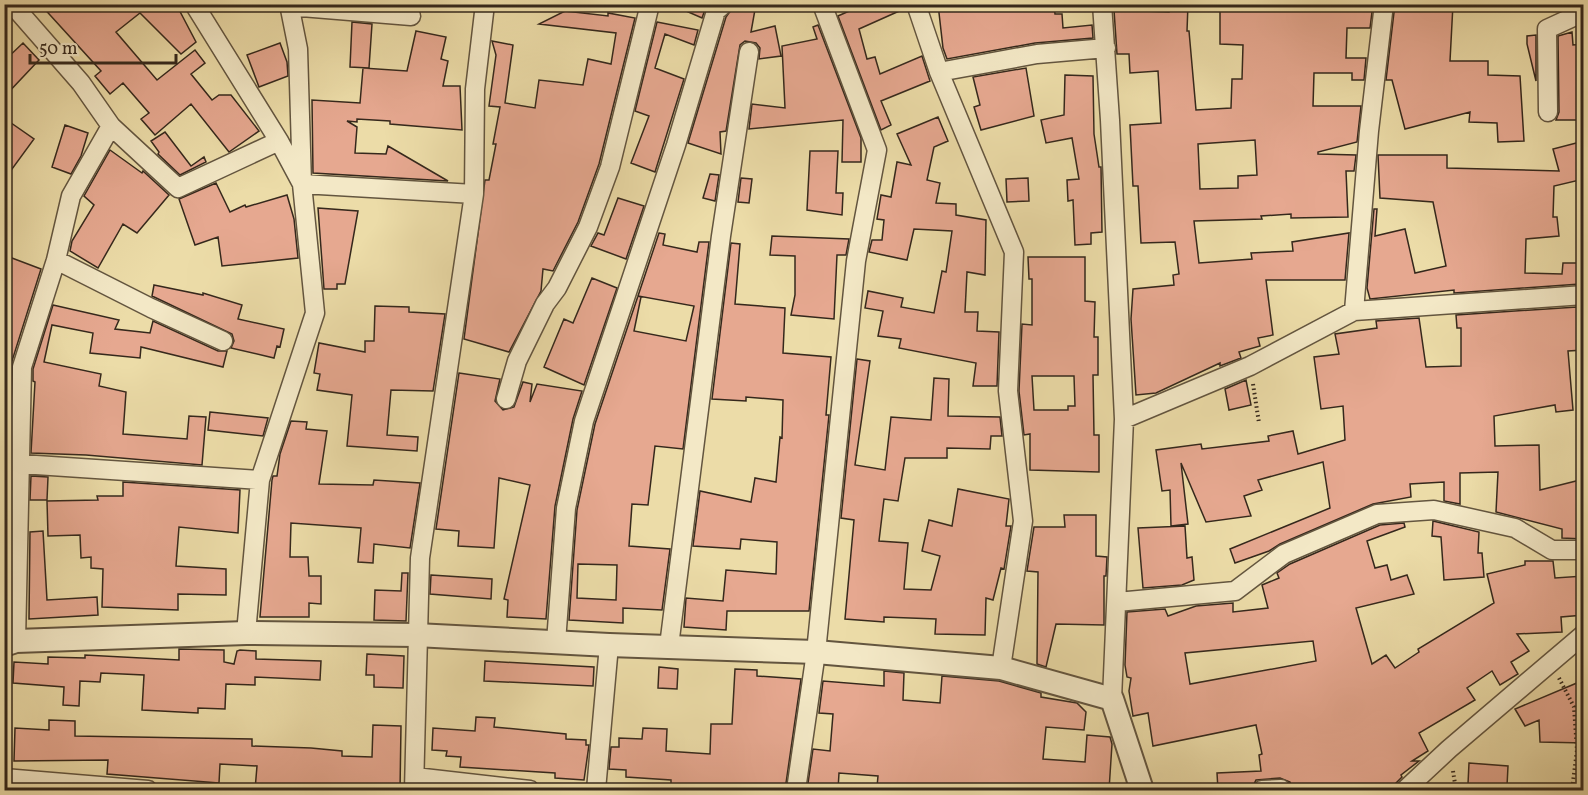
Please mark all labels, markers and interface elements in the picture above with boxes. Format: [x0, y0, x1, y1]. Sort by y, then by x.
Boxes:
scale bar [30, 27, 176, 65]
text: 50 m [39, 37, 78, 62]

